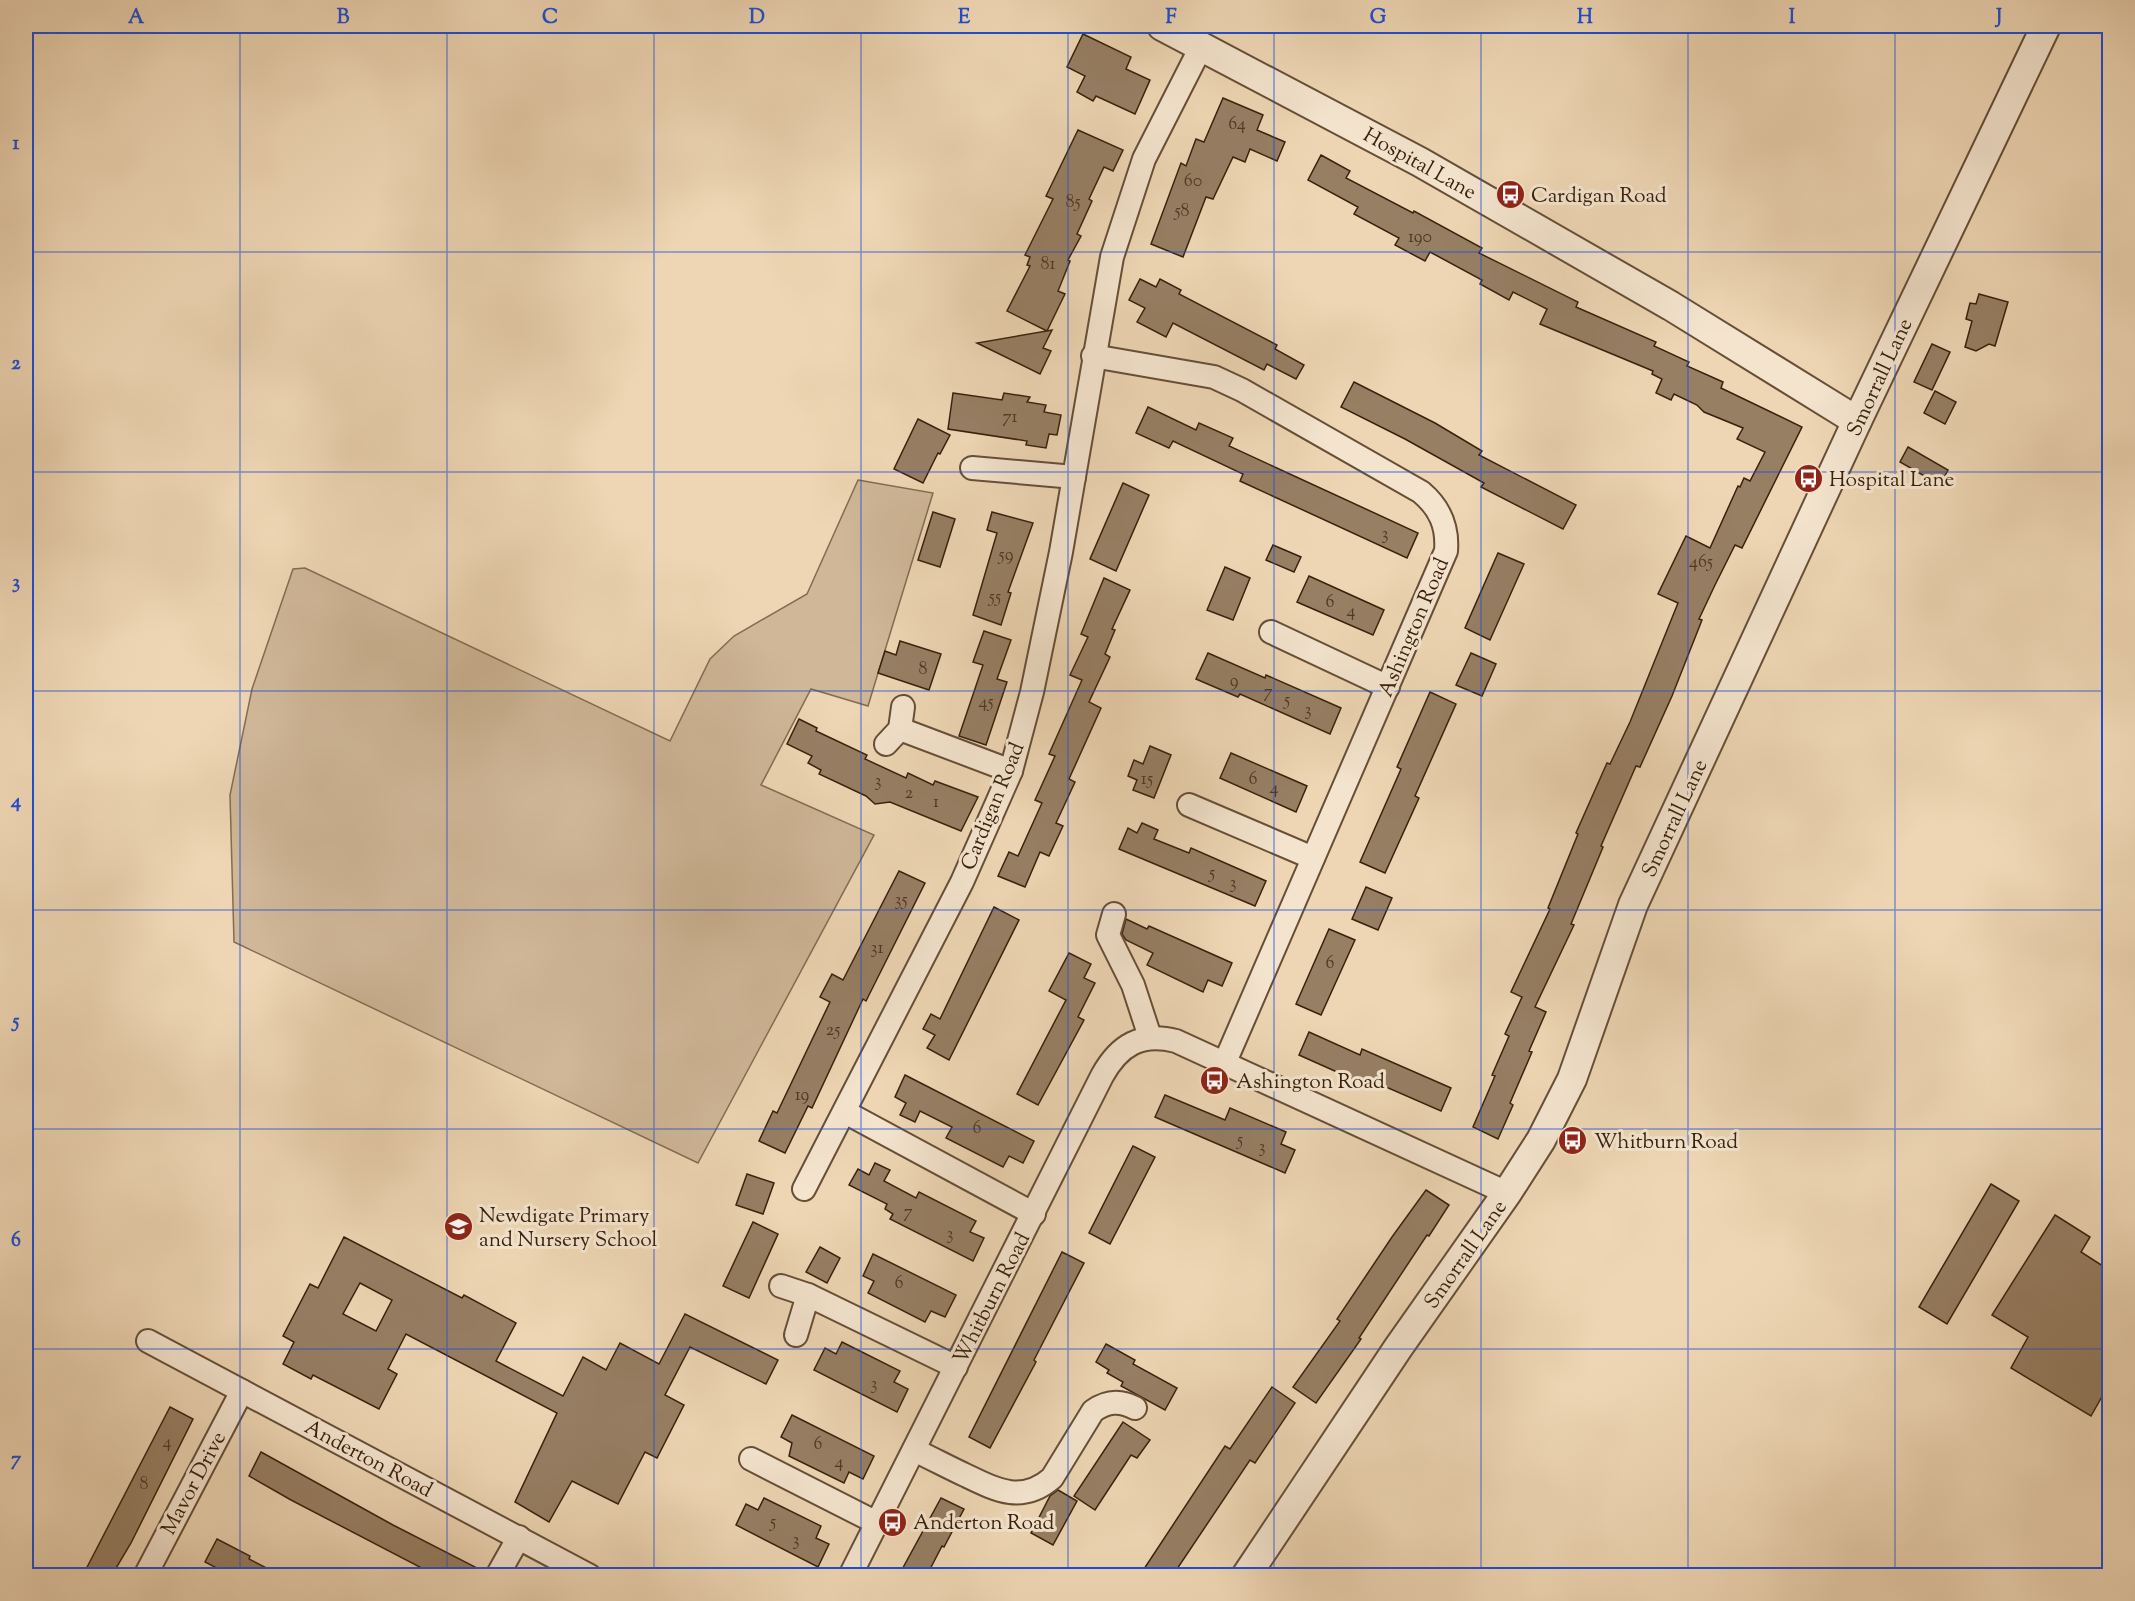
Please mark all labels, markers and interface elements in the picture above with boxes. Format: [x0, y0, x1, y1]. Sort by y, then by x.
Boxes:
text: A [128, 4, 145, 33]
text: B [337, 4, 350, 33]
text: C [542, 4, 558, 33]
text: D [749, 4, 765, 33]
text: E [958, 4, 971, 33]
text: F [1165, 4, 1177, 33]
text: G [1370, 4, 1387, 33]
text: H [1577, 4, 1593, 33]
text: I [1789, 4, 1796, 33]
text: J [1994, 4, 2002, 33]
house number: 64 [1228, 112, 1246, 138]
street label: Hospital Lane [1357, 121, 1481, 208]
text: 1 [13, 130, 20, 159]
house number: 60 [1184, 169, 1202, 195]
bus stop icon: Cardigan Road [1494, 179, 1526, 211]
place label: Cardigan Road [1531, 182, 1667, 212]
house number: 85 [1065, 190, 1081, 216]
house number: 58 [1173, 199, 1190, 225]
house number: 190 [1408, 225, 1432, 251]
house number: 81 [1040, 252, 1056, 278]
street label: Smorrall Lane [1840, 314, 1921, 442]
text: 2 [11, 350, 21, 379]
house number: 71 [1002, 405, 1018, 431]
bus stop icon: Hospital Lane [1792, 463, 1824, 495]
place label: Hospital Lane [1829, 466, 1954, 496]
house number: 3 [1381, 522, 1389, 548]
house number: 59 [998, 543, 1014, 569]
house number: 465 [1689, 550, 1713, 576]
street label: Ashington Road [1372, 553, 1458, 702]
text: 3 [12, 569, 20, 598]
house number: 55 [988, 585, 1001, 611]
house number: 6 [1326, 590, 1335, 616]
house number: 4 [1346, 599, 1356, 625]
house number: 8 [919, 657, 928, 683]
house number: 9 [1230, 669, 1239, 695]
house number: 7 [1263, 680, 1273, 706]
house number: 5 [1283, 688, 1290, 714]
house number: 45 [978, 690, 994, 716]
house number: 3 [1304, 698, 1312, 724]
street label: Cardigan Road [955, 738, 1033, 875]
street label: Smorrall Lane [1635, 755, 1716, 883]
house number: 15 [1141, 767, 1153, 793]
house number: 6 [1249, 767, 1258, 793]
house number: 3 [874, 769, 882, 795]
house number: 4 [1269, 776, 1279, 802]
house number: 2 [905, 781, 914, 807]
text: 4 [10, 788, 21, 817]
house number: 1 [933, 790, 939, 816]
house number: 5 [1208, 861, 1215, 887]
house number: 3 [1229, 871, 1237, 897]
house number: 35 [894, 888, 908, 914]
house number: 31 [870, 936, 884, 962]
house number: 6 [1326, 951, 1335, 977]
text: 5 [11, 1008, 20, 1037]
house number: 25 [826, 1018, 840, 1044]
bus stop icon: Ashington Road [1199, 1065, 1231, 1097]
place label: Ashington Road [1236, 1068, 1385, 1098]
house number: 19 [795, 1083, 810, 1109]
house number: 6 [973, 1116, 982, 1142]
bus stop icon: Whitburn Road [1557, 1125, 1589, 1157]
house number: 5 [1236, 1128, 1243, 1154]
place label: Whitburn Road [1594, 1128, 1738, 1158]
house number: 3 [1258, 1135, 1266, 1161]
street label: Smorrall Lane [1418, 1194, 1515, 1316]
house number: 7 [903, 1200, 913, 1226]
place label: Newdigate Primary and Nursery School [479, 1202, 658, 1256]
school or university icon: Newdigate Primary and Nursery School [442, 1211, 474, 1243]
house number: 3 [946, 1222, 954, 1248]
text: 6 [11, 1227, 21, 1256]
street label: Whitburn Road [947, 1228, 1039, 1370]
house number: 6 [895, 1271, 904, 1297]
house number: 3 [870, 1372, 878, 1398]
street label: Anderton Road [299, 1413, 438, 1506]
street label: Mavor Drive [155, 1427, 235, 1541]
house number: 4 [162, 1430, 172, 1456]
house number: 6 [814, 1432, 823, 1458]
text: 7 [11, 1446, 22, 1475]
house number: 4 [834, 1450, 844, 1476]
house number: 8 [140, 1472, 149, 1498]
bus stop icon: Anderton Road [876, 1506, 908, 1538]
place label: Anderton Road [913, 1509, 1054, 1539]
house number: 5 [769, 1510, 776, 1536]
house number: 3 [792, 1528, 800, 1554]

